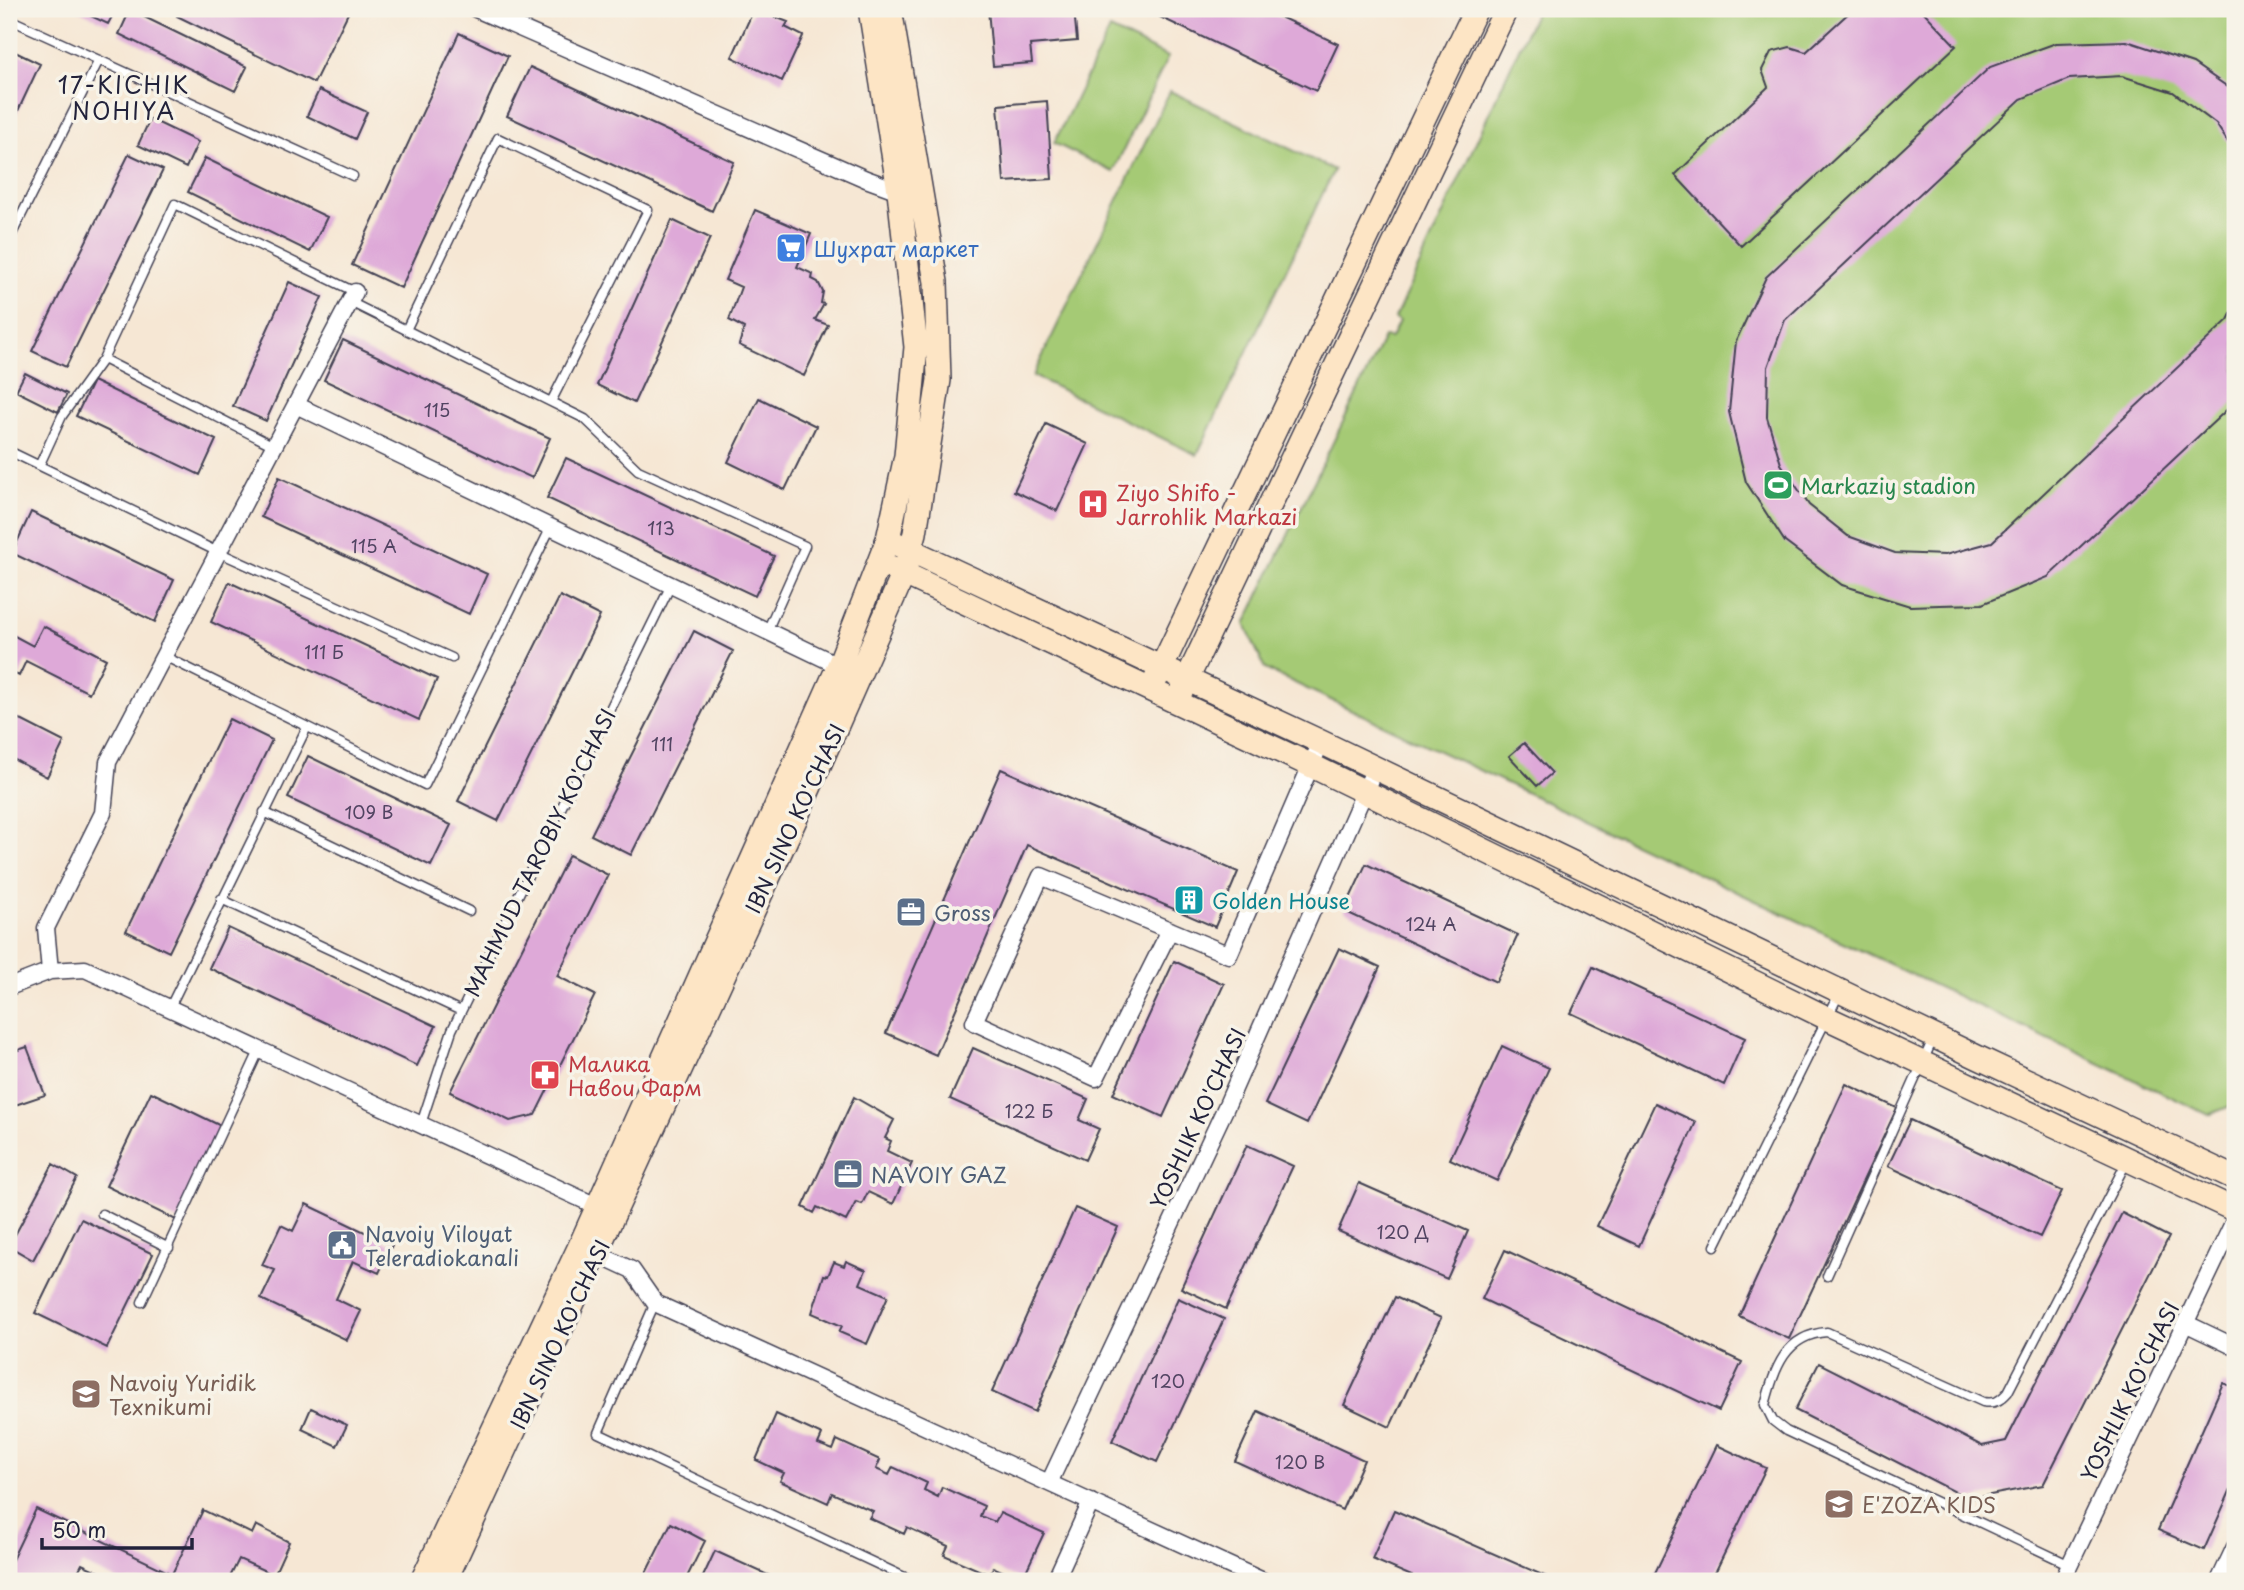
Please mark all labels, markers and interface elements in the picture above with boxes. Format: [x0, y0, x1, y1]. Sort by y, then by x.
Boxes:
district label: 17-KICHIK NOHIYA [58, 67, 190, 128]
supermarket icon: Шухрат маркет [774, 231, 808, 265]
place label: Шухрат маркет [814, 232, 979, 264]
house number: 115 [424, 396, 450, 423]
sports icon: Markaziy stadion [1761, 468, 1795, 502]
place label: Markaziy stadion [1801, 469, 1976, 501]
place label: Ziyo Shifo - Jarrohlik Markazi [1116, 476, 1297, 532]
hospital icon: Ziyo Shifo - Jarrohlik Markazi [1076, 487, 1110, 521]
house number: 113 [647, 514, 675, 541]
house number: 115 А [351, 532, 397, 559]
house number: 111 Б [304, 638, 344, 665]
street label: MAHMUD TAROBIY KO'CHASI [455, 702, 623, 1002]
street label: IBN SINO KO'CHASI [736, 718, 852, 918]
house number: 111 [651, 730, 673, 757]
house number: 109 В [345, 798, 393, 825]
building icon: Golden House [1172, 883, 1206, 917]
place label: Golden House [1212, 884, 1350, 916]
office icon: Gross [894, 895, 928, 929]
place label: Gross [934, 896, 991, 928]
house number: 124 А [1405, 910, 1457, 937]
street label: YOSHLIK KO'CHASI [1141, 1022, 1253, 1214]
place label: Малика Навои Фарм [568, 1047, 702, 1103]
pharmacy icon: Малика Навои Фарм [528, 1058, 562, 1092]
house number: 122 Б [1005, 1097, 1053, 1124]
office icon: NAVOIY GAZ [831, 1157, 865, 1191]
place label: NAVOIY GAZ [871, 1158, 1007, 1190]
place label: Navoiy Viloyat Teleradiokanali [365, 1217, 519, 1273]
house number: 120 Д [1377, 1218, 1429, 1245]
public building icon: Navoiy Viloyat Teleradiokanali [325, 1228, 359, 1262]
street label: IBN SINO KO'CHASI [501, 1234, 617, 1434]
street label: YOSHLIK KO'CHASI [2071, 1296, 2187, 1486]
place label: Navoiy Yuridik Texnikumi [109, 1366, 257, 1422]
house number: 120 [1151, 1367, 1185, 1394]
school or university icon: Navoiy Yuridik Texnikumi [69, 1377, 103, 1411]
house number: 120 В [1275, 1448, 1325, 1475]
school or university icon: E'ZOZA KIDS [1822, 1487, 1856, 1521]
place label: E'ZOZA KIDS [1862, 1488, 1996, 1520]
scale bar [42, 1506, 192, 1550]
text: 50 m [52, 1513, 106, 1545]

